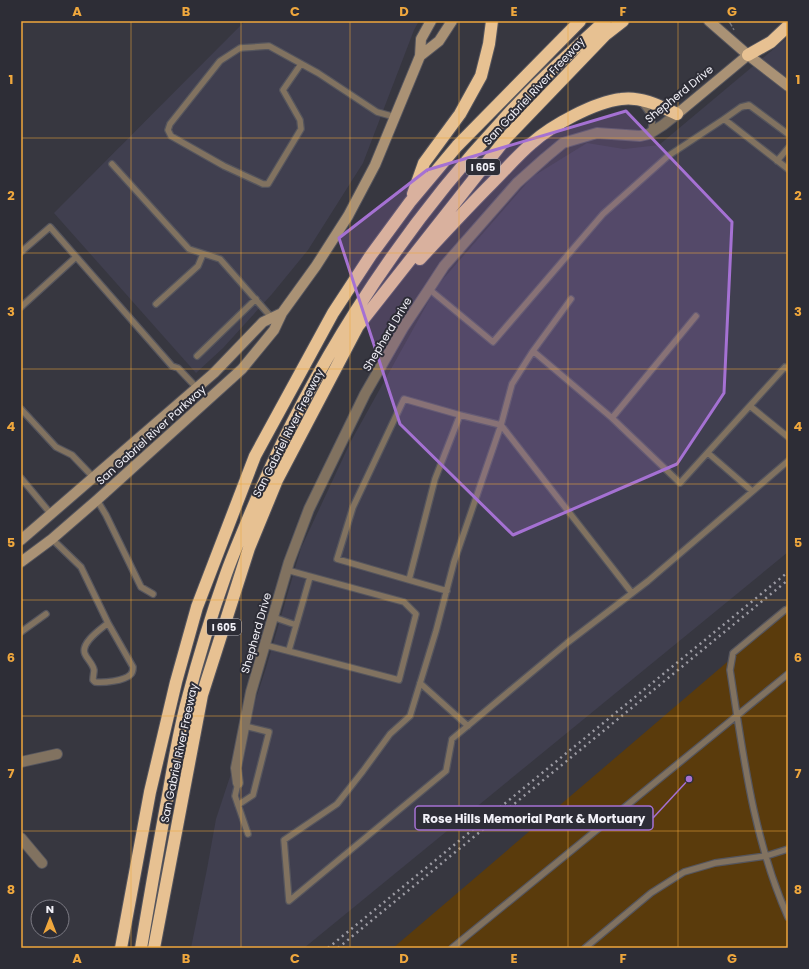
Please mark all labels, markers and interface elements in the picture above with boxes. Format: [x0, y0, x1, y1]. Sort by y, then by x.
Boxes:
text: A [72, 2, 82, 21]
text: B [182, 2, 191, 21]
text: C [290, 2, 300, 21]
text: D [399, 2, 409, 21]
text: E [510, 2, 518, 21]
text: F [619, 2, 627, 21]
text: G [727, 2, 737, 21]
street label: San Gabriel River Freeway [480, 33, 589, 148]
street label: Shepherd Drive [641, 61, 717, 127]
text: 1 [9, 70, 13, 89]
text: 1 [796, 70, 800, 89]
road number: I 605 [466, 159, 500, 175]
text: 2 [7, 186, 15, 205]
text: 2 [794, 186, 802, 205]
street label: Shepherd Drive [359, 294, 415, 374]
text: 3 [7, 302, 15, 321]
text: 3 [794, 302, 802, 321]
street label: San Gabriel River Freeway [249, 365, 328, 500]
street label: San Gabriel River Parkway [93, 381, 210, 489]
text: 4 [7, 417, 16, 436]
text: 4 [794, 417, 803, 436]
text: 5 [7, 533, 15, 552]
text: 5 [794, 533, 802, 552]
street label: Shepherd Drive [237, 590, 275, 675]
road number: I 605 [207, 619, 241, 635]
text: 6 [7, 648, 15, 667]
text: 6 [794, 648, 802, 667]
street label: San Gabriel River Freeway [156, 681, 202, 824]
text: 7 [8, 764, 15, 783]
text: 7 [795, 764, 802, 783]
callout: Rose Hills Memorial Park & Mortuary [415, 806, 653, 830]
text: Rose Hills Memorial Park & Mortuary [423, 810, 646, 827]
text: 8 [7, 880, 15, 899]
text: 8 [794, 880, 802, 899]
north arrow [30, 899, 70, 939]
text: N [46, 901, 54, 917]
text: A [72, 949, 82, 968]
text: B [182, 949, 191, 968]
text: C [290, 949, 300, 968]
text: D [399, 949, 409, 968]
text: E [510, 949, 518, 968]
text: F [619, 949, 627, 968]
text: G [727, 949, 737, 968]

